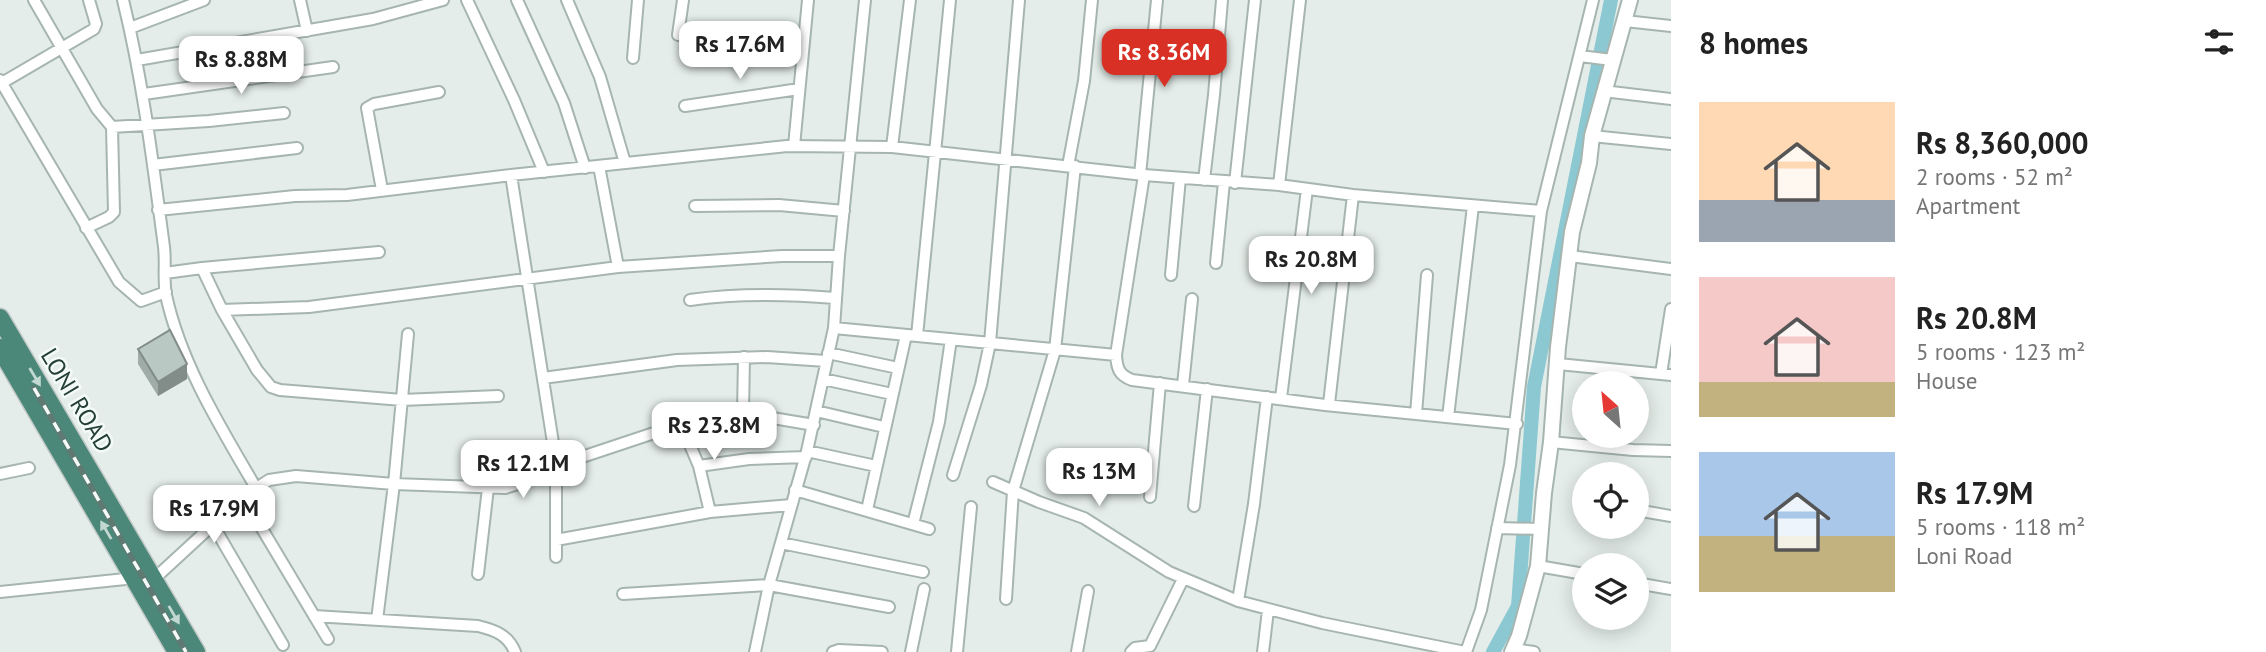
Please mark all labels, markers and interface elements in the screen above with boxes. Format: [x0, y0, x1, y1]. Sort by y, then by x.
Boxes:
pin: Rs 17.6M [668, 22, 812, 81]
text: 8 homes [1699, 23, 1808, 62]
icon: filters [2200, 23, 2238, 61]
text: Rs 17.6M [695, 29, 785, 58]
pin: Rs 8.36M [1092, 29, 1236, 89]
pin: Rs 8.88M [169, 36, 313, 96]
text: Rs 8.36M [1118, 37, 1210, 66]
text: Rs 8.88M [195, 44, 287, 73]
text: Rs 8,360,000 [1916, 123, 2089, 162]
icon: home [1755, 130, 1839, 214]
text: 2 rooms · 52 m² [1916, 162, 2073, 191]
text: Apartment [1916, 191, 2020, 220]
pin: Rs 20.8M [1239, 236, 1383, 296]
text: Rs 20.8M [1265, 244, 1357, 273]
text: Rs 20.8M [1916, 298, 2037, 337]
icon: home [1755, 305, 1839, 389]
text: 5 rooms · 123 m² [1916, 337, 2085, 366]
street label: LONI ROAD [34, 342, 120, 458]
text: House [1916, 366, 1978, 395]
one-way arrow [28, 367, 41, 386]
north arrow [1572, 371, 1648, 448]
map controls [1572, 371, 1649, 630]
pin: Rs 23.8M [642, 402, 786, 462]
text: Rs 23.8M [668, 410, 760, 439]
pin: Rs 12.1M [451, 440, 595, 500]
text: Rs 12.1M [477, 448, 569, 477]
pin: Rs 13M [1042, 448, 1156, 508]
text: Rs 13M [1062, 456, 1136, 485]
button: locate [1572, 462, 1649, 539]
text: Rs 17.9M [1916, 473, 2033, 512]
icon: home [1755, 480, 1839, 564]
pin: Rs 17.9M [142, 486, 286, 545]
text: Rs 17.9M [169, 493, 259, 522]
text: 5 rooms · 118 m² [1916, 512, 2085, 541]
one-way arrow [100, 520, 112, 539]
text: Loni Road [1916, 541, 2012, 570]
button: layers [1572, 553, 1649, 630]
one-way arrow [168, 605, 180, 625]

